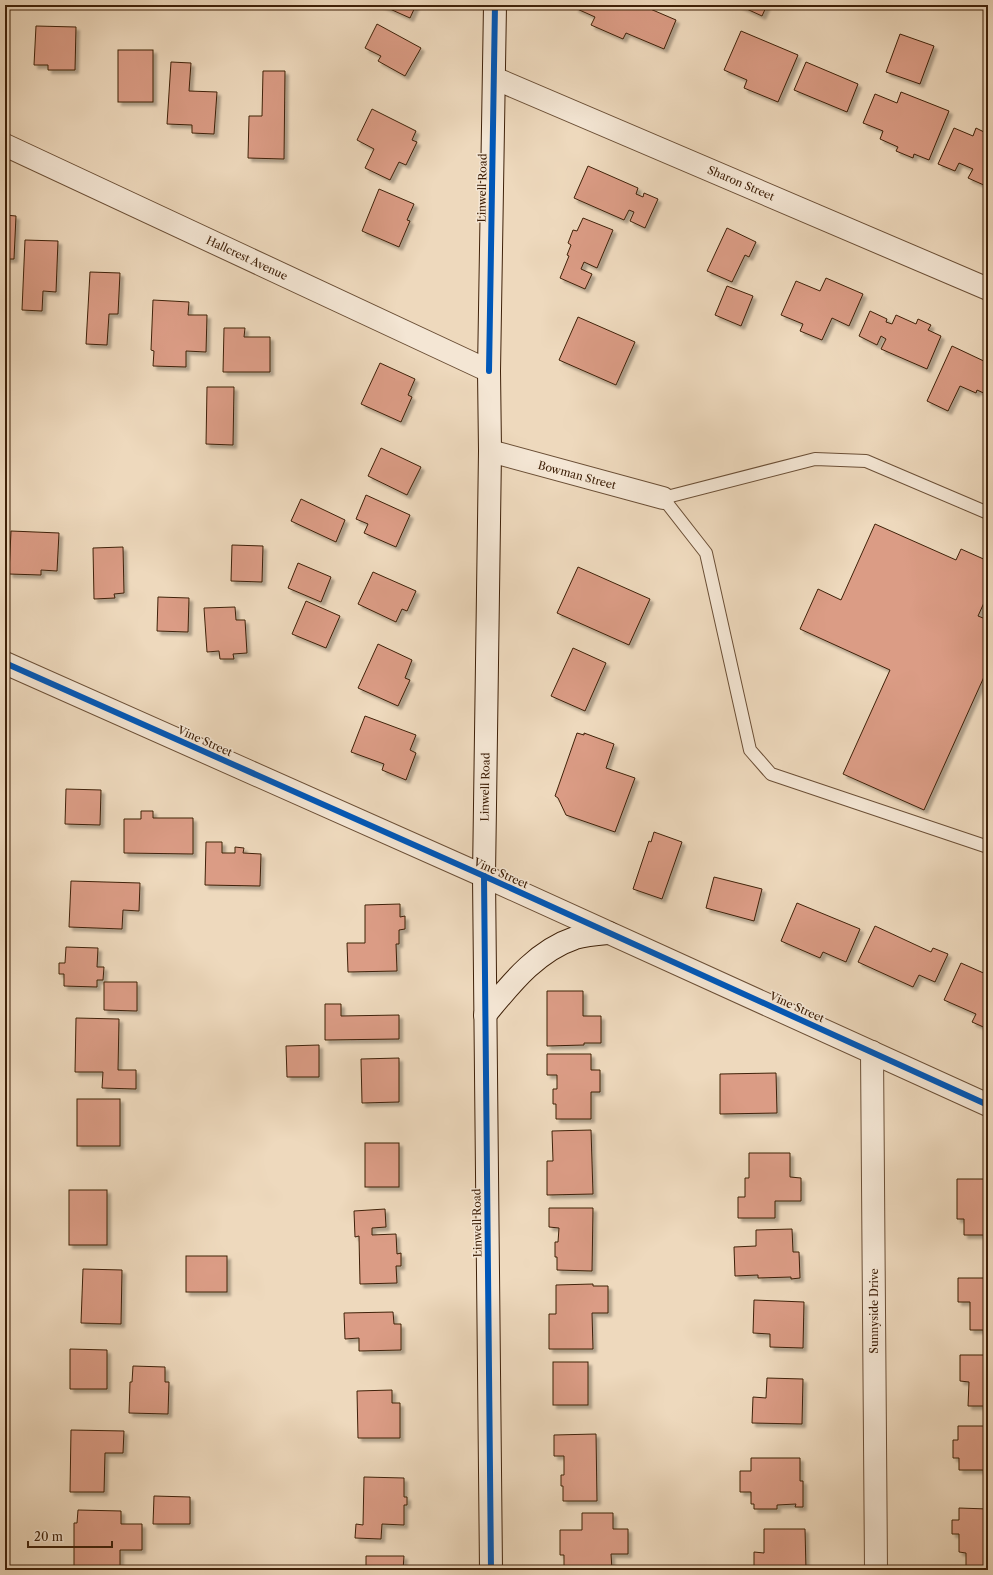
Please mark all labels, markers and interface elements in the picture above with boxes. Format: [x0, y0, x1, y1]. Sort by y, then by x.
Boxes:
street label: Linwell Road [474, 153, 490, 223]
street label: Sharon Street [705, 163, 777, 203]
street label: Hallcrest Avenue [204, 233, 290, 283]
street label: Bowman Street [536, 458, 618, 492]
street label: Vine Street [175, 722, 235, 759]
street label: Linwell Road [477, 752, 493, 822]
street label: Vine Street [471, 854, 531, 891]
street label: Vine Street [767, 988, 827, 1025]
street label: Linwell Road [469, 1188, 485, 1258]
street label: Sunnyside Drive [867, 1268, 881, 1354]
scale bar [28, 1523, 112, 1549]
text: 20 m [34, 1529, 63, 1544]

